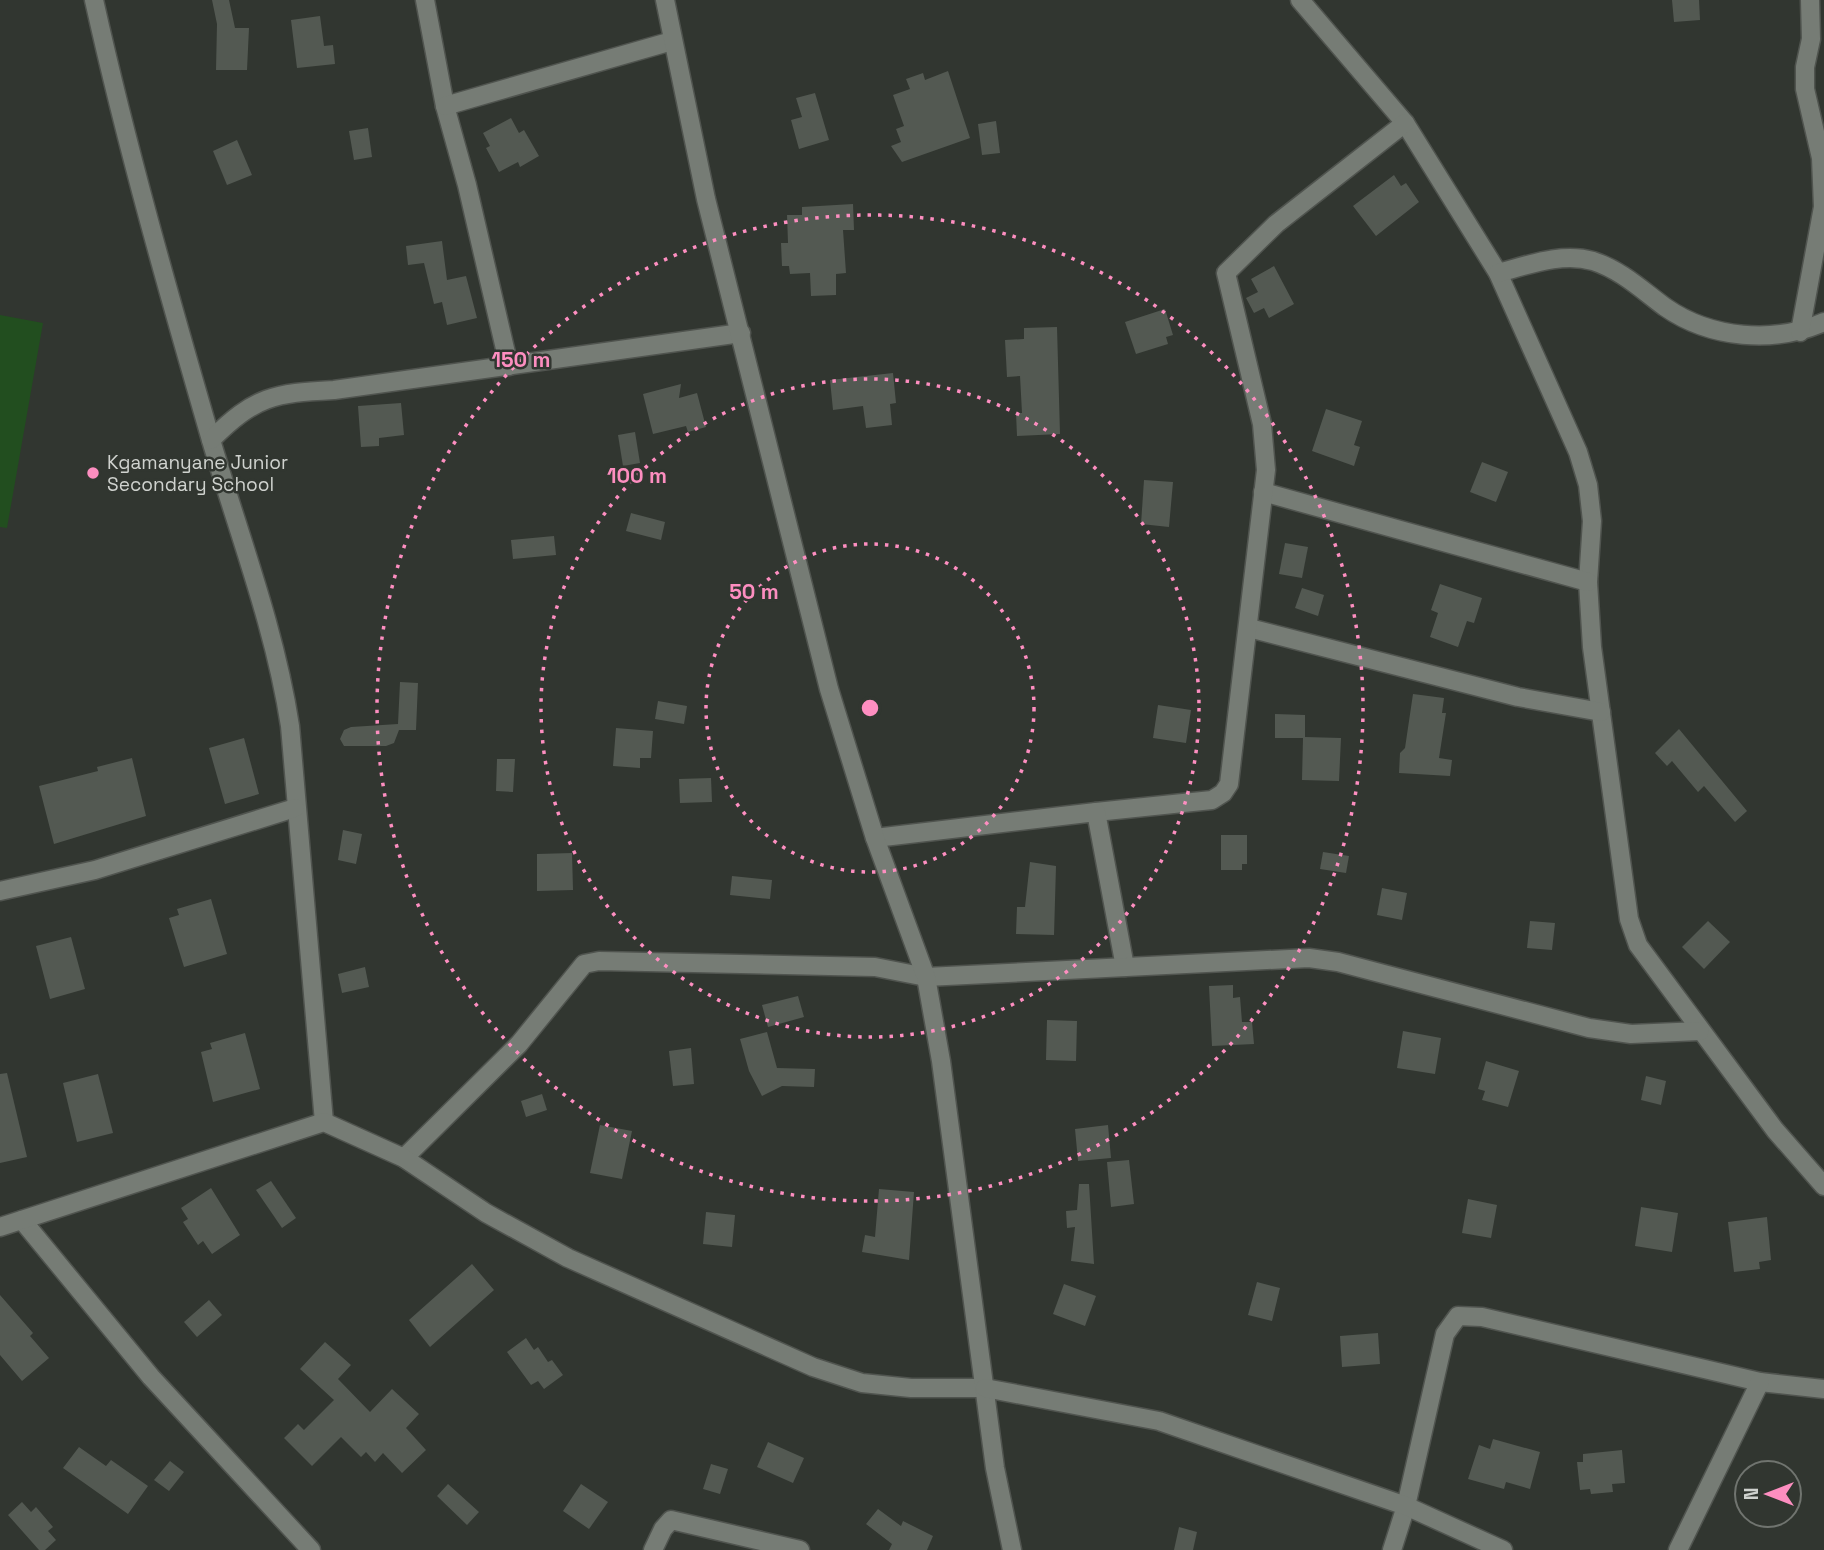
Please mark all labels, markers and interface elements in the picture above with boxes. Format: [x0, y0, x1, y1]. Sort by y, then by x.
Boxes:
text: 150 m [492, 346, 550, 373]
place label: Kgamanyane Junior Secondary School [107, 450, 288, 497]
text: 100 m [607, 462, 667, 489]
marker: Kgamanyane Junior Secondary School [85, 465, 101, 481]
text: 50 m [729, 578, 779, 605]
centre of rings [858, 696, 882, 720]
north arrow [1733, 1459, 1803, 1529]
text: N [1739, 1488, 1764, 1500]

